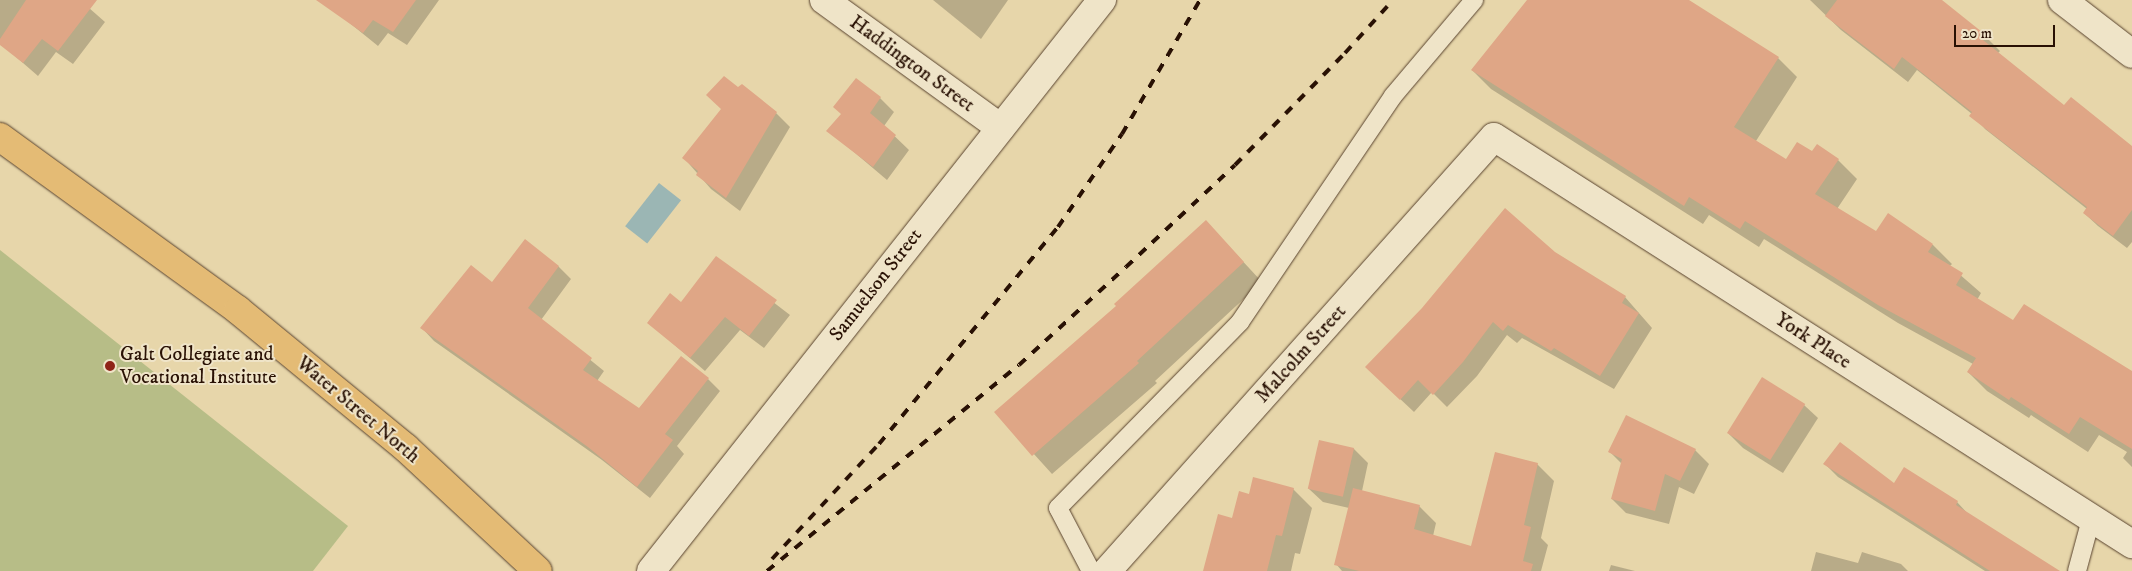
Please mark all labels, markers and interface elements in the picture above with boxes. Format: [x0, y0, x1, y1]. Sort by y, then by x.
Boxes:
street label: Haddington Street [845, 11, 979, 117]
scale bar [1957, 15, 2058, 47]
text: 20 m [1962, 24, 1992, 43]
street label: Samuelson Street [825, 224, 927, 346]
street label: Malcolm Street [1251, 300, 1351, 408]
street label: York Place [1771, 308, 1855, 374]
place label: Galt Collegiate and Vocational Institute [120, 342, 277, 389]
street label: Water Street North [291, 351, 425, 469]
marker: Galt Collegiate and Vocational Institute [104, 360, 116, 372]

